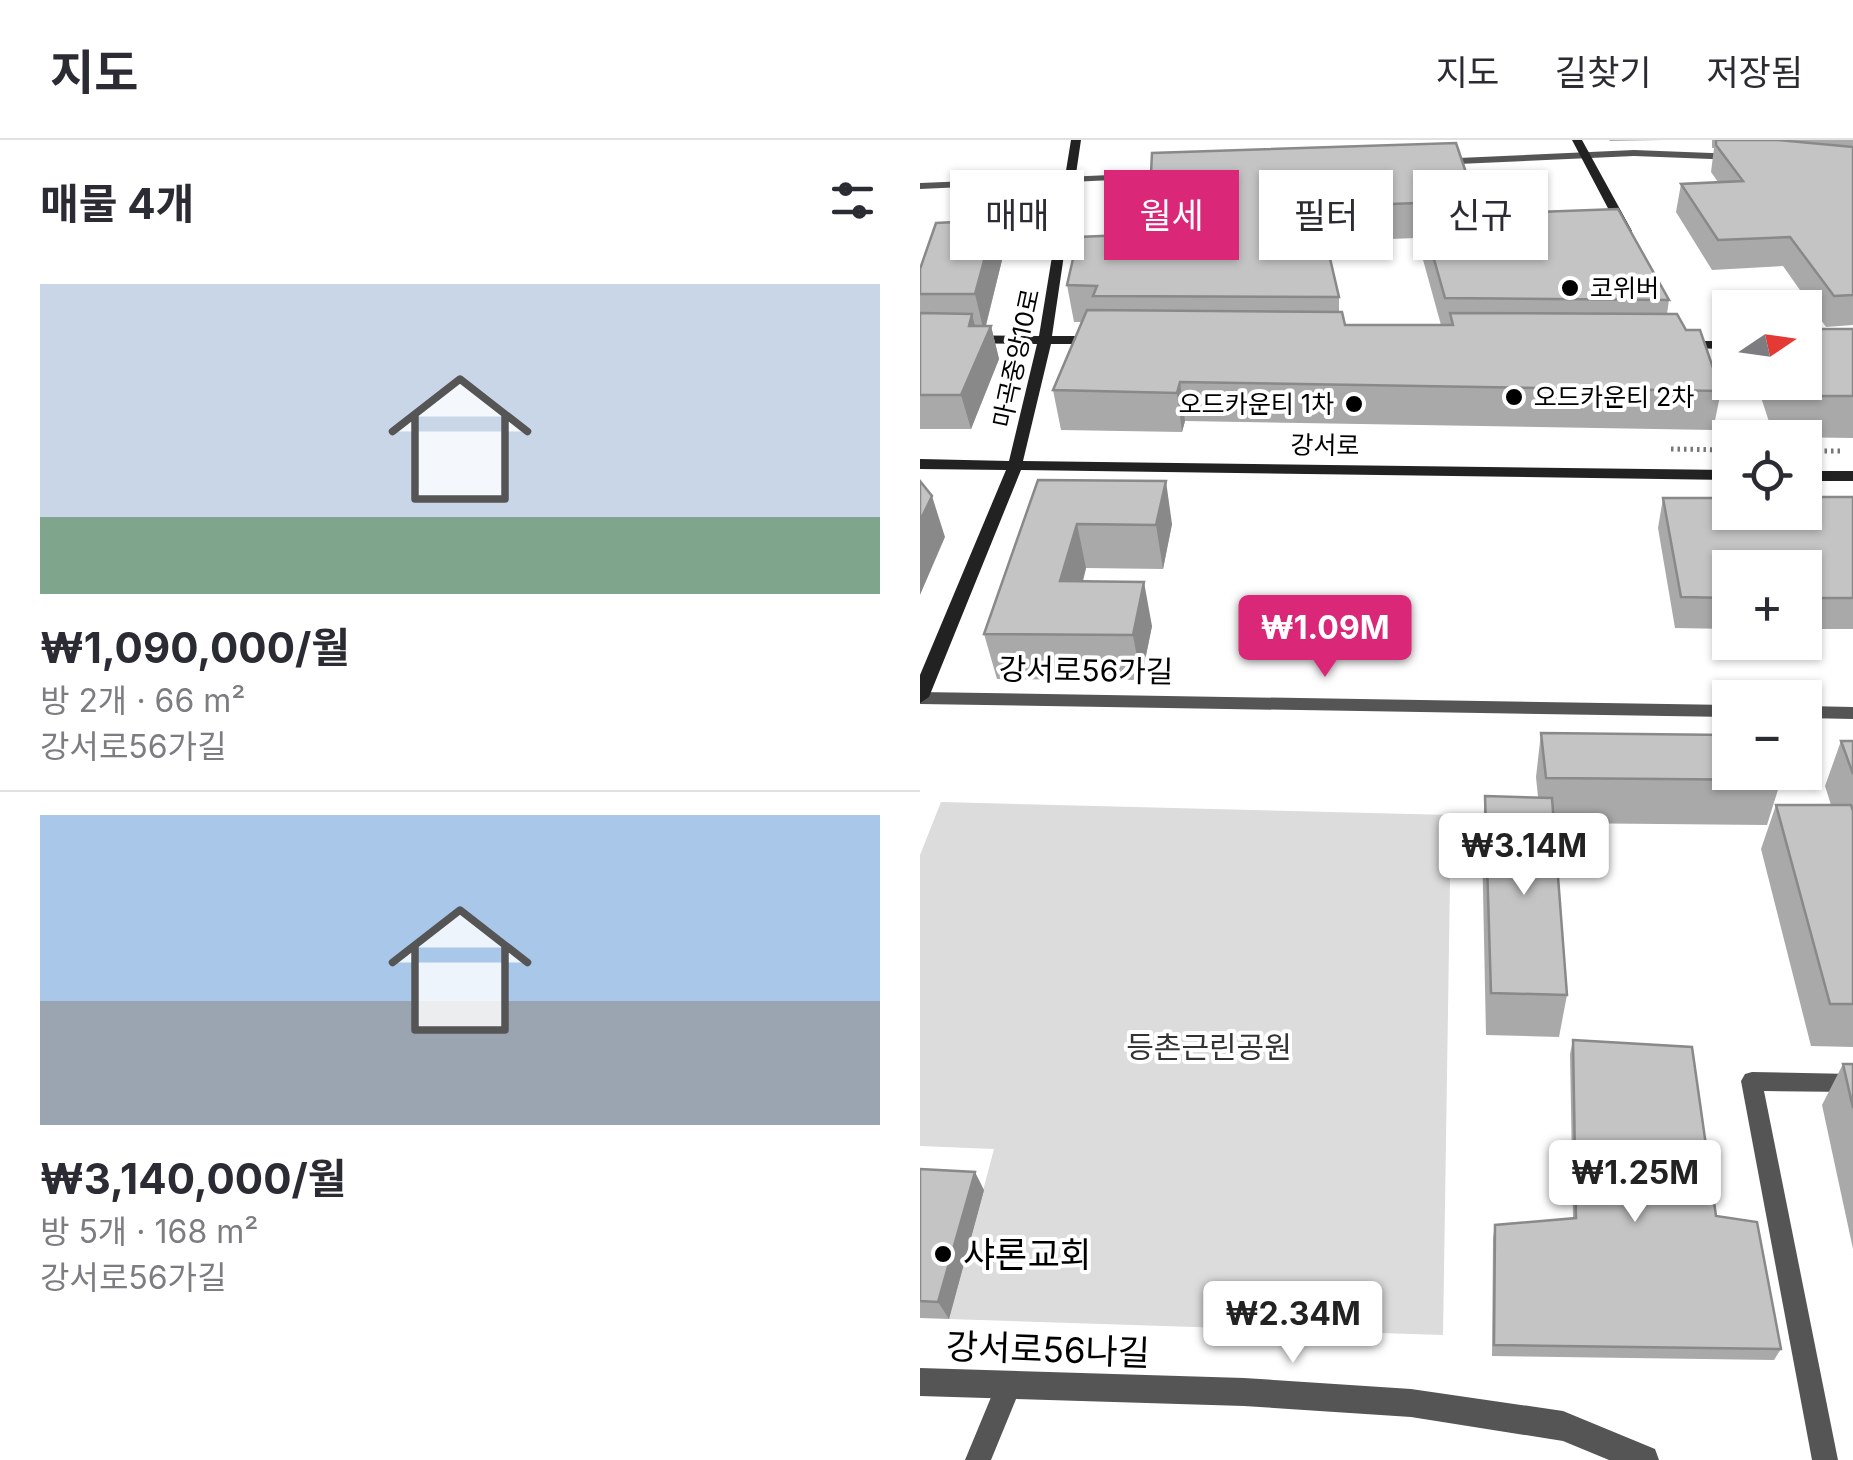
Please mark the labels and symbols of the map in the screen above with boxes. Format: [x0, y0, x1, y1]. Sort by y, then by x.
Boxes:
place label: 코위버 [1590, 273, 1659, 303]
marker: 코위버 [1559, 277, 1581, 299]
street label: 마곡중앙10로 [987, 286, 1045, 430]
north arrow [1712, 290, 1822, 400]
place label: 오드카운티 2차 [1534, 382, 1694, 412]
marker: 오드카운티 2차 [1503, 386, 1525, 408]
place label: 오드카운티 1차 [1179, 389, 1334, 419]
marker: 오드카운티 1차 [1343, 393, 1365, 415]
street label: 강서로 [1290, 429, 1360, 461]
pin: ₩1.09M [1244, 595, 1406, 680]
street label: 강서로56가길 [998, 650, 1174, 690]
pin: ₩3.14M [1443, 813, 1605, 898]
park label: 등촌근린공원 [1126, 1029, 1292, 1065]
pin: ₩1.25M [1554, 1140, 1716, 1225]
place label: 샤론교회 [963, 1233, 1092, 1275]
marker: 샤론교회 [932, 1243, 954, 1265]
pin: ₩2.34M [1212, 1281, 1374, 1366]
street label: 강서로56나길 [945, 1324, 1151, 1374]

